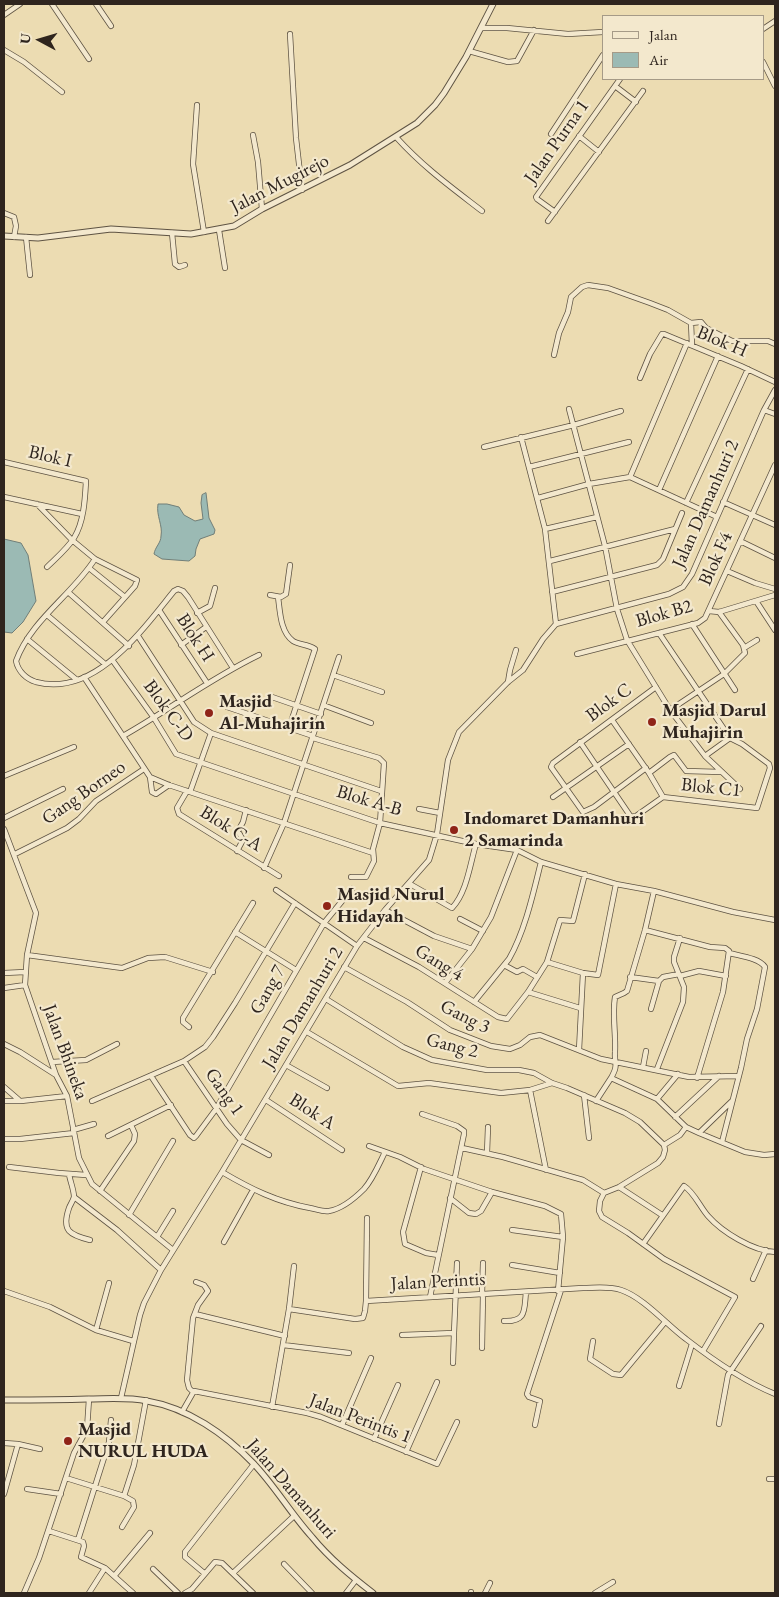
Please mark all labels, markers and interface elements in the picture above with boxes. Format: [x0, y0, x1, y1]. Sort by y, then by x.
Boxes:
north arrow [15, 15, 65, 65]
legend [602, 15, 764, 80]
text: Jalan [649, 25, 678, 44]
text: U [16, 32, 35, 45]
text: Air [649, 50, 668, 69]
street label: Jalan Purna 1 [520, 96, 594, 188]
street label: Jalan Mugirejo [227, 149, 333, 219]
street label: Blok H [693, 321, 751, 363]
street label: Jalan Damanhuri 2 [668, 436, 744, 572]
street label: Blok I [26, 441, 74, 473]
street label: Blok F4 [694, 529, 738, 589]
street label: Blok B2 [633, 595, 695, 633]
street label: Blok H [171, 610, 219, 666]
street label: Blok C-D [138, 676, 198, 746]
street label: Blok C [582, 679, 636, 727]
place label: Masjid Al-Muhajirin [219, 691, 325, 735]
place label: Masjid Darul Muhajirin [662, 700, 766, 744]
marker: Masjid Al-Muhajirin [203, 707, 215, 719]
marker: Masjid Darul Muhajirin [646, 716, 658, 728]
street label: Gang Borneo [38, 756, 130, 830]
street label: Blok C1 [680, 774, 742, 802]
street label: Blok A-B [334, 780, 404, 822]
street label: Blok C-A [196, 801, 266, 857]
place label: Indomaret Damanhuri 2 Samarinda [464, 808, 644, 852]
marker: Indomaret Damanhuri 2 Samarinda [448, 824, 460, 836]
place label: Masjid Nurul Hidayah [337, 884, 444, 928]
marker: Masjid Nurul Hidayah [321, 900, 333, 912]
street label: Gang 4 [411, 940, 467, 986]
street label: Jalan Damanhuri 2 [258, 943, 348, 1073]
street label: Gang 7 [245, 961, 291, 1019]
street label: Gang 3 [436, 995, 494, 1039]
street label: Jalan Bhineka [37, 1001, 93, 1103]
street label: Gang 2 [424, 1029, 480, 1063]
street label: Gang 1 [200, 1064, 248, 1120]
street label: Blok A [285, 1089, 339, 1135]
street label: Jalan Perintis [390, 1268, 486, 1296]
street label: Jalan Perintis 1 [306, 1389, 414, 1449]
place label: Masjid NURUL HUDA [78, 1419, 208, 1463]
street label: Jalan Damanhuri [241, 1434, 341, 1544]
marker: Masjid NURUL HUDA [62, 1435, 74, 1447]

